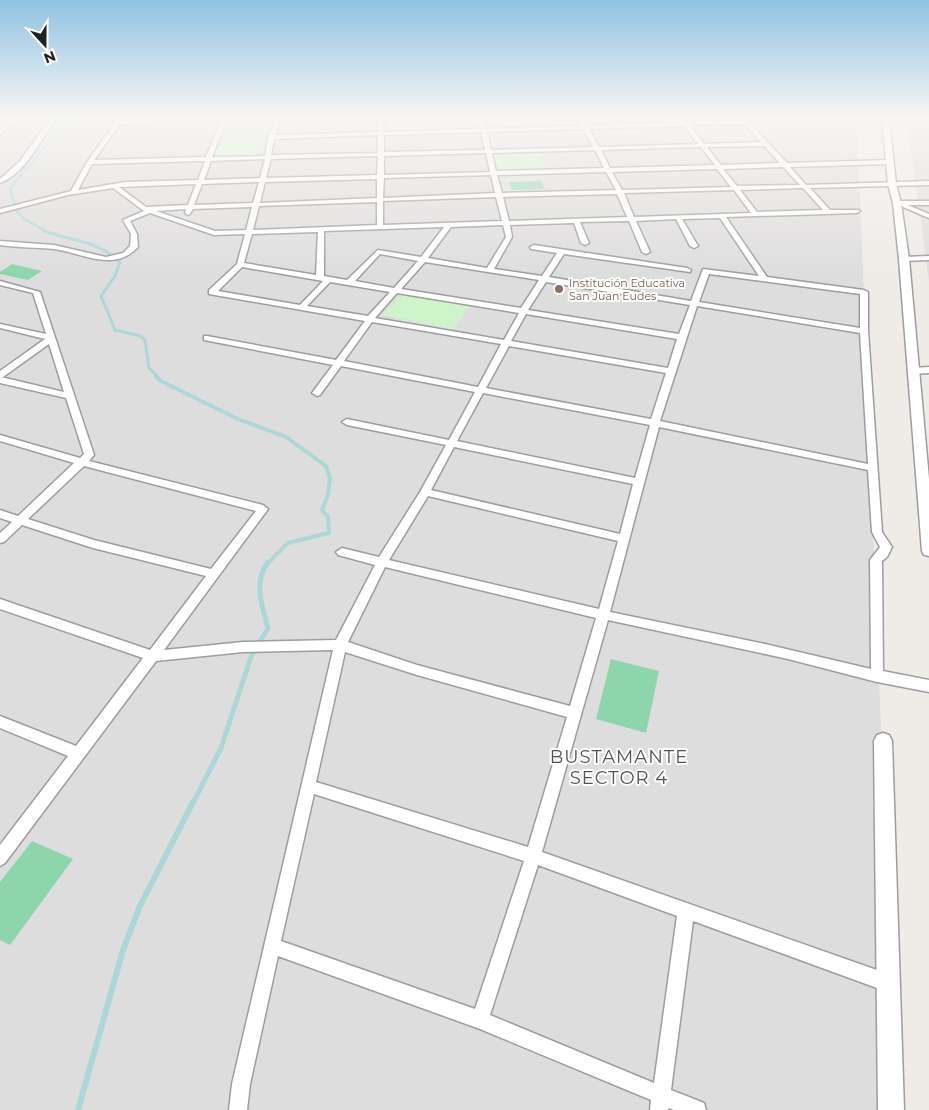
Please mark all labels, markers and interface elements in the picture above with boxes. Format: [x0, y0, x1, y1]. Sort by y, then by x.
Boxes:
north arrow [20, 20, 70, 70]
text: N [41, 47, 58, 68]
place label: Institución Educativa San Juan Eudes [569, 276, 685, 303]
marker: Institución Educativa San Juan Eudes [553, 283, 565, 295]
district label: BUSTAMANTE SECTOR 4 [550, 746, 688, 789]

